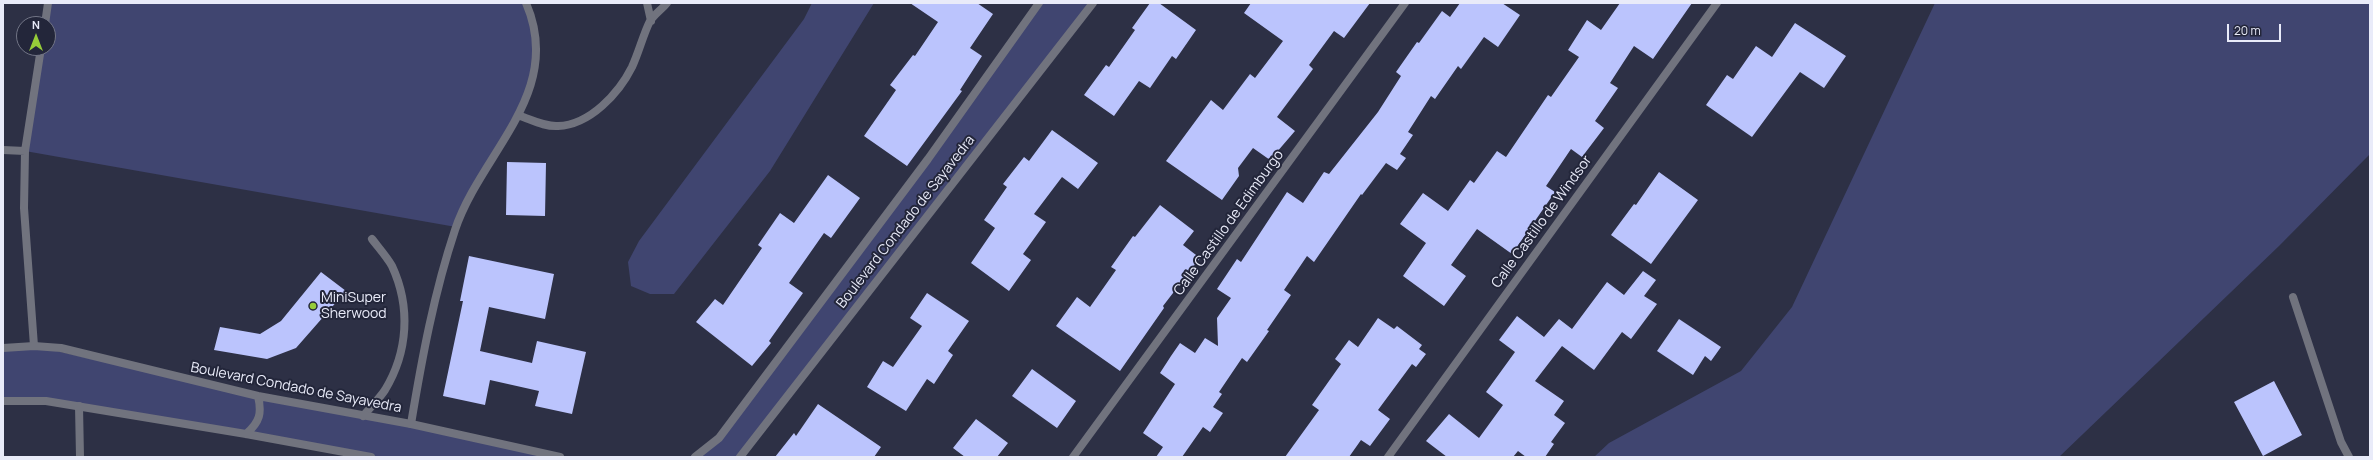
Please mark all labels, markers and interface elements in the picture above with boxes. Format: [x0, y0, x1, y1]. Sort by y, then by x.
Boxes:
north arrow [16, 16, 56, 56]
scale bar [2229, 16, 2283, 42]
text: N [32, 17, 40, 32]
text: 20 m [2234, 22, 2261, 39]
street label: Boulevard Condado de Sayavedra [833, 132, 979, 312]
street label: Calle Castillo de Edimburgo [1171, 147, 1287, 299]
street label: Calle Castillo de Windsor [1488, 153, 1596, 291]
place label: MiniSuper Sherwood [321, 290, 386, 322]
marker: MiniSuper Sherwood [308, 301, 318, 311]
street label: Boulevard Condado de Sayavedra [189, 359, 403, 417]

